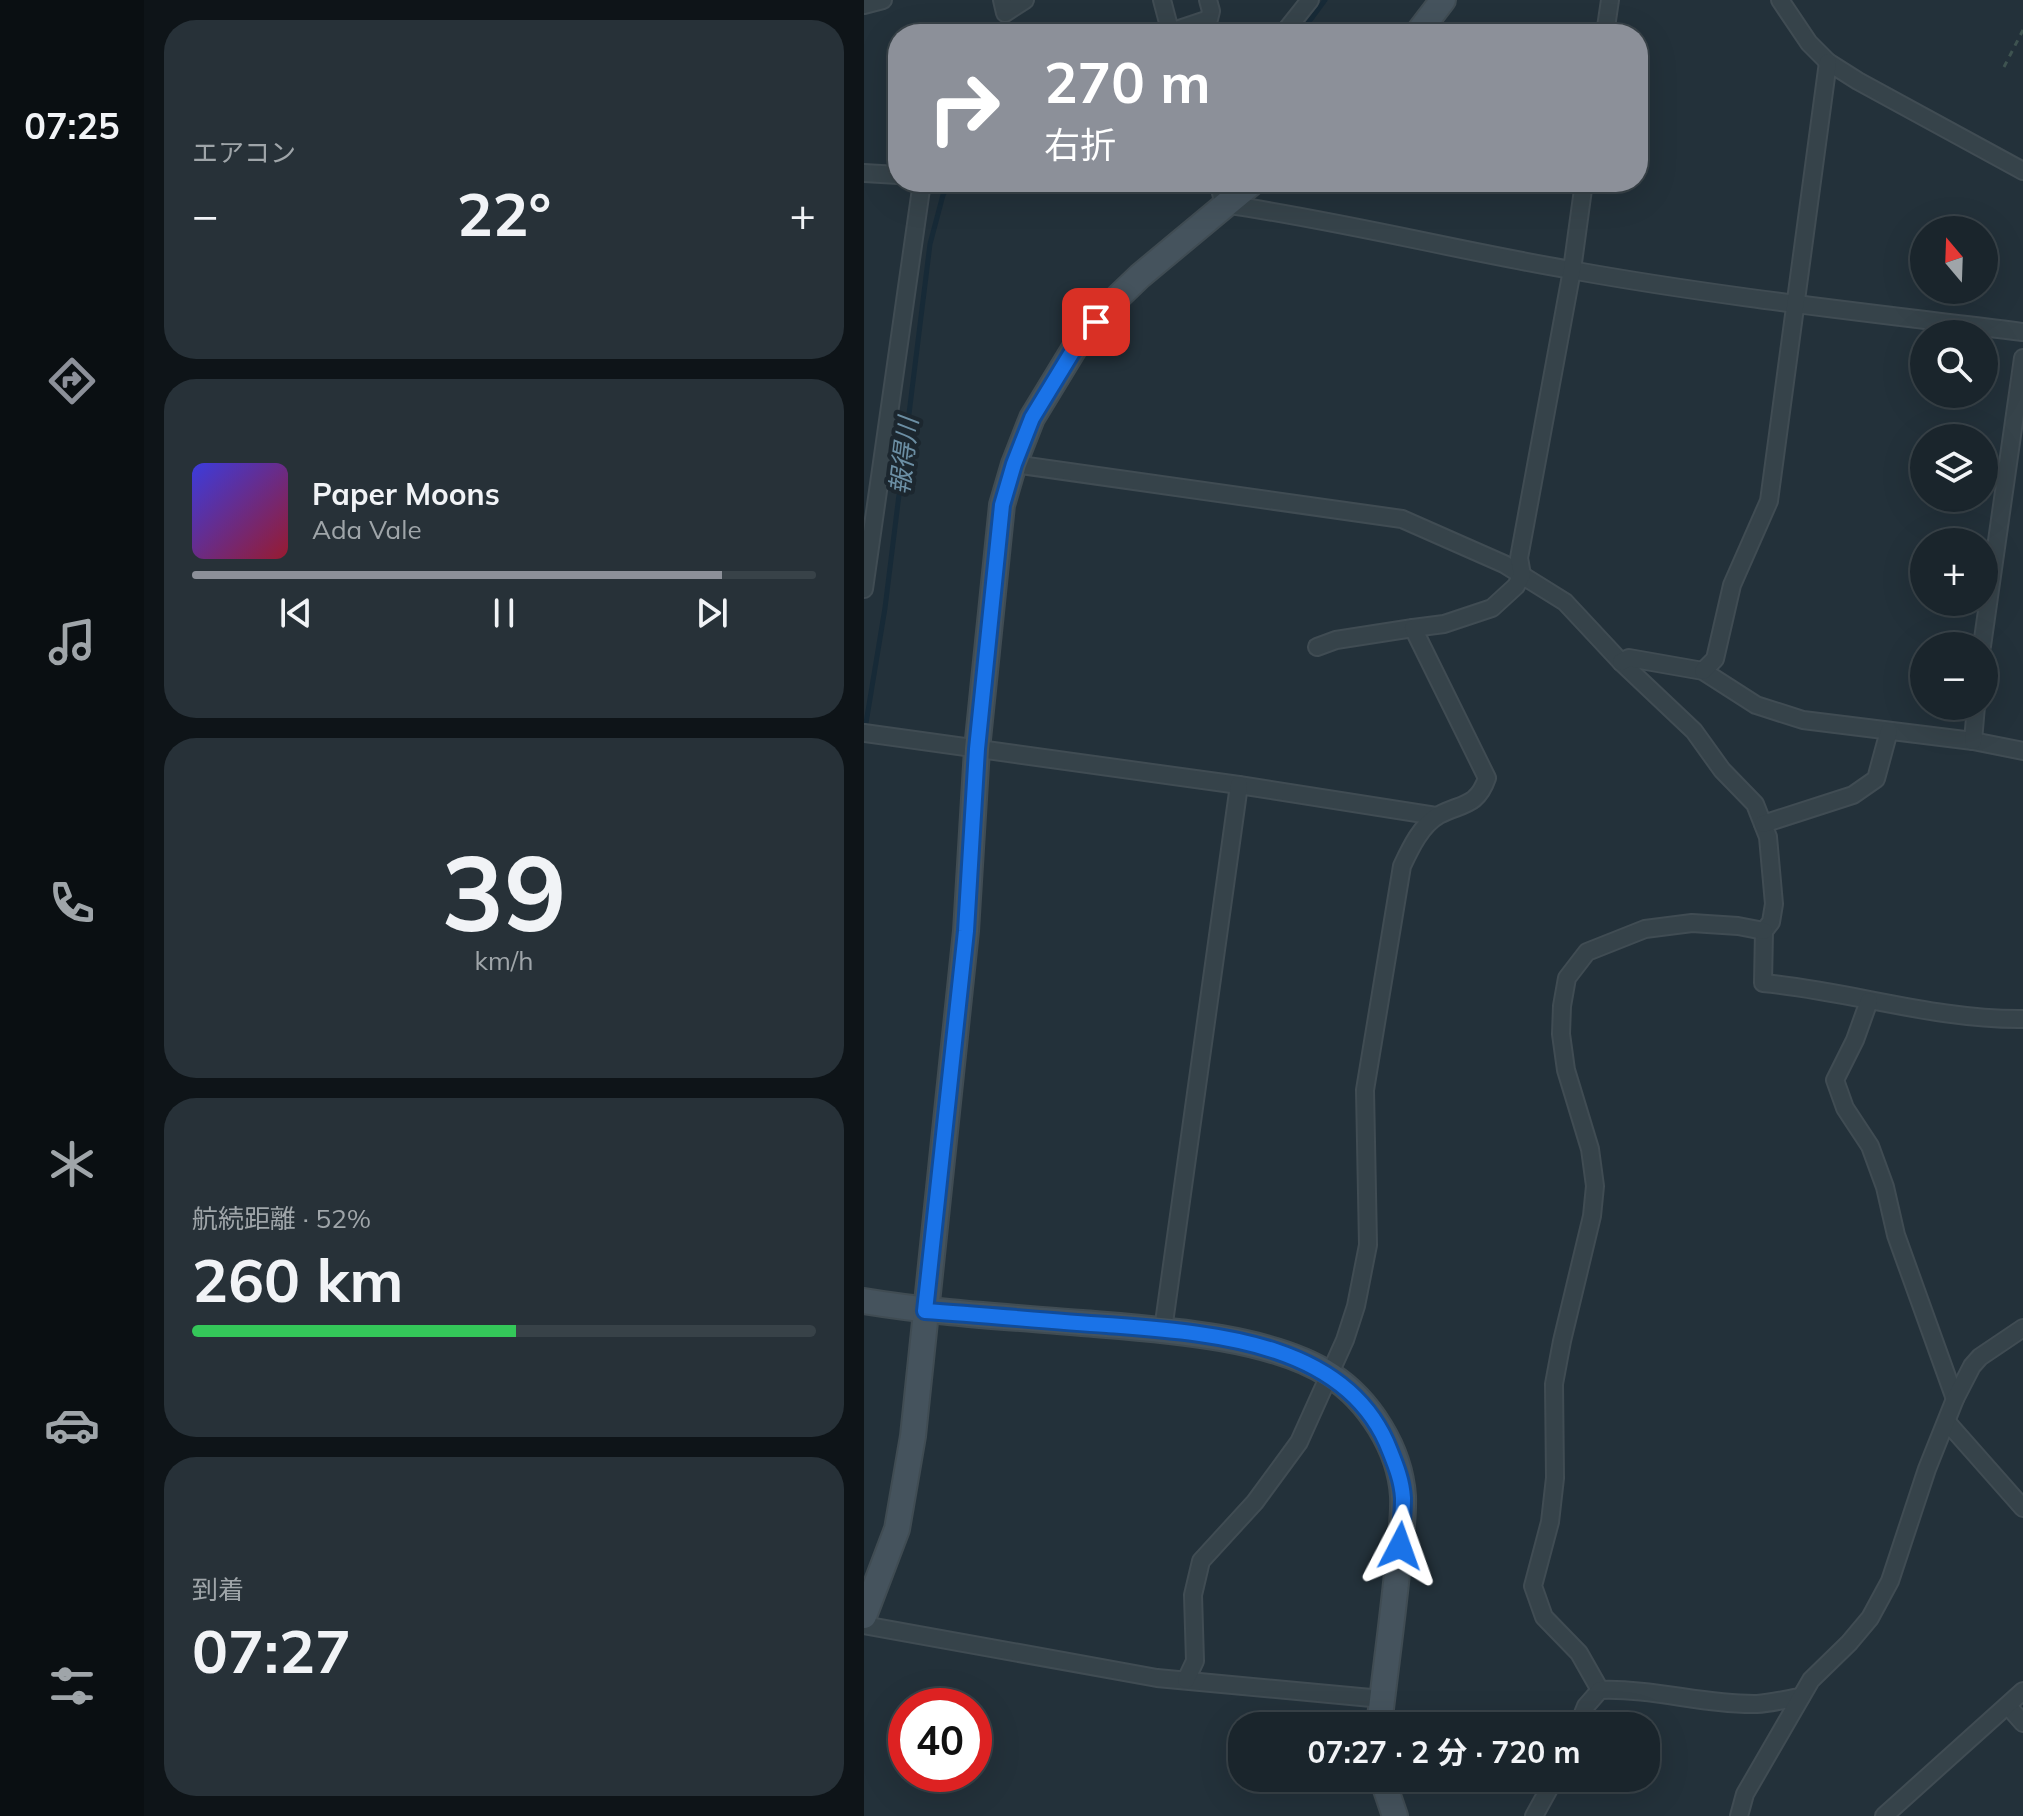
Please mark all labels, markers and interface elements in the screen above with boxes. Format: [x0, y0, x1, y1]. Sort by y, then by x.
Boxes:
text: 270 m [1044, 47, 1211, 117]
icon: right [912, 56, 1016, 160]
text: 07:25 [24, 103, 120, 148]
text: 右折 [1044, 122, 1116, 167]
text: エアコン [192, 136, 296, 169]
text: 22° [457, 176, 551, 251]
text: − [192, 187, 218, 242]
text: + [790, 187, 816, 242]
north arrow [1910, 216, 1998, 304]
map controls [1910, 216, 1998, 720]
pin [1062, 288, 1130, 356]
icon: arrive [1074, 300, 1118, 344]
button: search [1910, 320, 1998, 408]
icon: directions [44, 353, 100, 409]
water label: 報得川 [882, 412, 925, 497]
button: layers [1910, 424, 1998, 512]
text: Paper Moons [312, 475, 500, 513]
text: Ada Vale [312, 513, 422, 546]
button: + [1910, 528, 1998, 616]
icon: previous [274, 591, 318, 635]
icon: pause [482, 591, 526, 635]
icon: next [690, 591, 734, 635]
icon: music [44, 614, 100, 670]
button: − [1910, 632, 1998, 720]
text: 39 [442, 826, 566, 957]
icon: phone [44, 875, 100, 931]
text: km/h [475, 944, 533, 977]
icon: climate [44, 1136, 100, 1192]
text: 航続距離 · 52% [192, 1202, 371, 1235]
text: 260 km [192, 1242, 404, 1317]
icon: car [44, 1397, 100, 1453]
position arrow [1358, 1504, 1442, 1588]
text: 到着 [192, 1573, 244, 1606]
text: 07:27 [192, 1613, 351, 1688]
icon: filters [44, 1658, 100, 1714]
speed limit sign: 40 [888, 1688, 992, 1792]
text: 07:27 · 2 分 · 720 m [1308, 1733, 1580, 1771]

